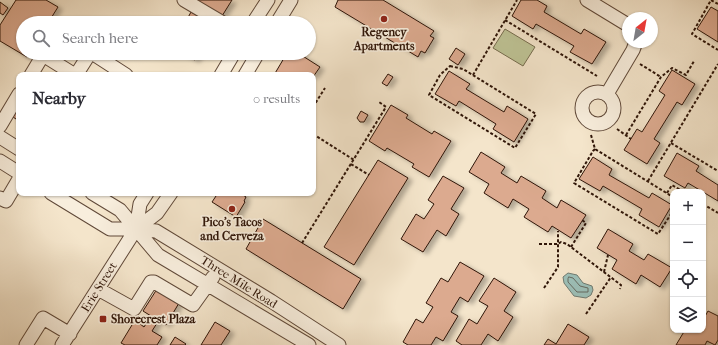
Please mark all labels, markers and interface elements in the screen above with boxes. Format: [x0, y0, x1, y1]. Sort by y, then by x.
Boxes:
north arrow [622, 12, 658, 48]
marker: Regency Apartments [379, 14, 389, 24]
search box [16, 16, 316, 60]
place label: Regency Apartments [353, 25, 415, 54]
icon: search [30, 27, 52, 49]
text: Search here [62, 29, 138, 47]
text: Nearby [32, 88, 86, 108]
text: 0 results [253, 91, 300, 106]
map controls [670, 189, 706, 333]
button: + [670, 189, 706, 225]
marker: Pico's Tacos and Cerveza [227, 204, 237, 214]
place label: Pico's Tacos and Cerveza [200, 215, 264, 243]
button: − [670, 225, 706, 261]
street label: Three Mile Road [198, 253, 280, 311]
street label: Erie Street [78, 259, 120, 314]
button: locate [670, 261, 706, 297]
button: layers [670, 297, 706, 333]
place label: Shorecrest Plaza [111, 312, 196, 326]
marker: Shorecrest Plaza [98, 314, 108, 324]

